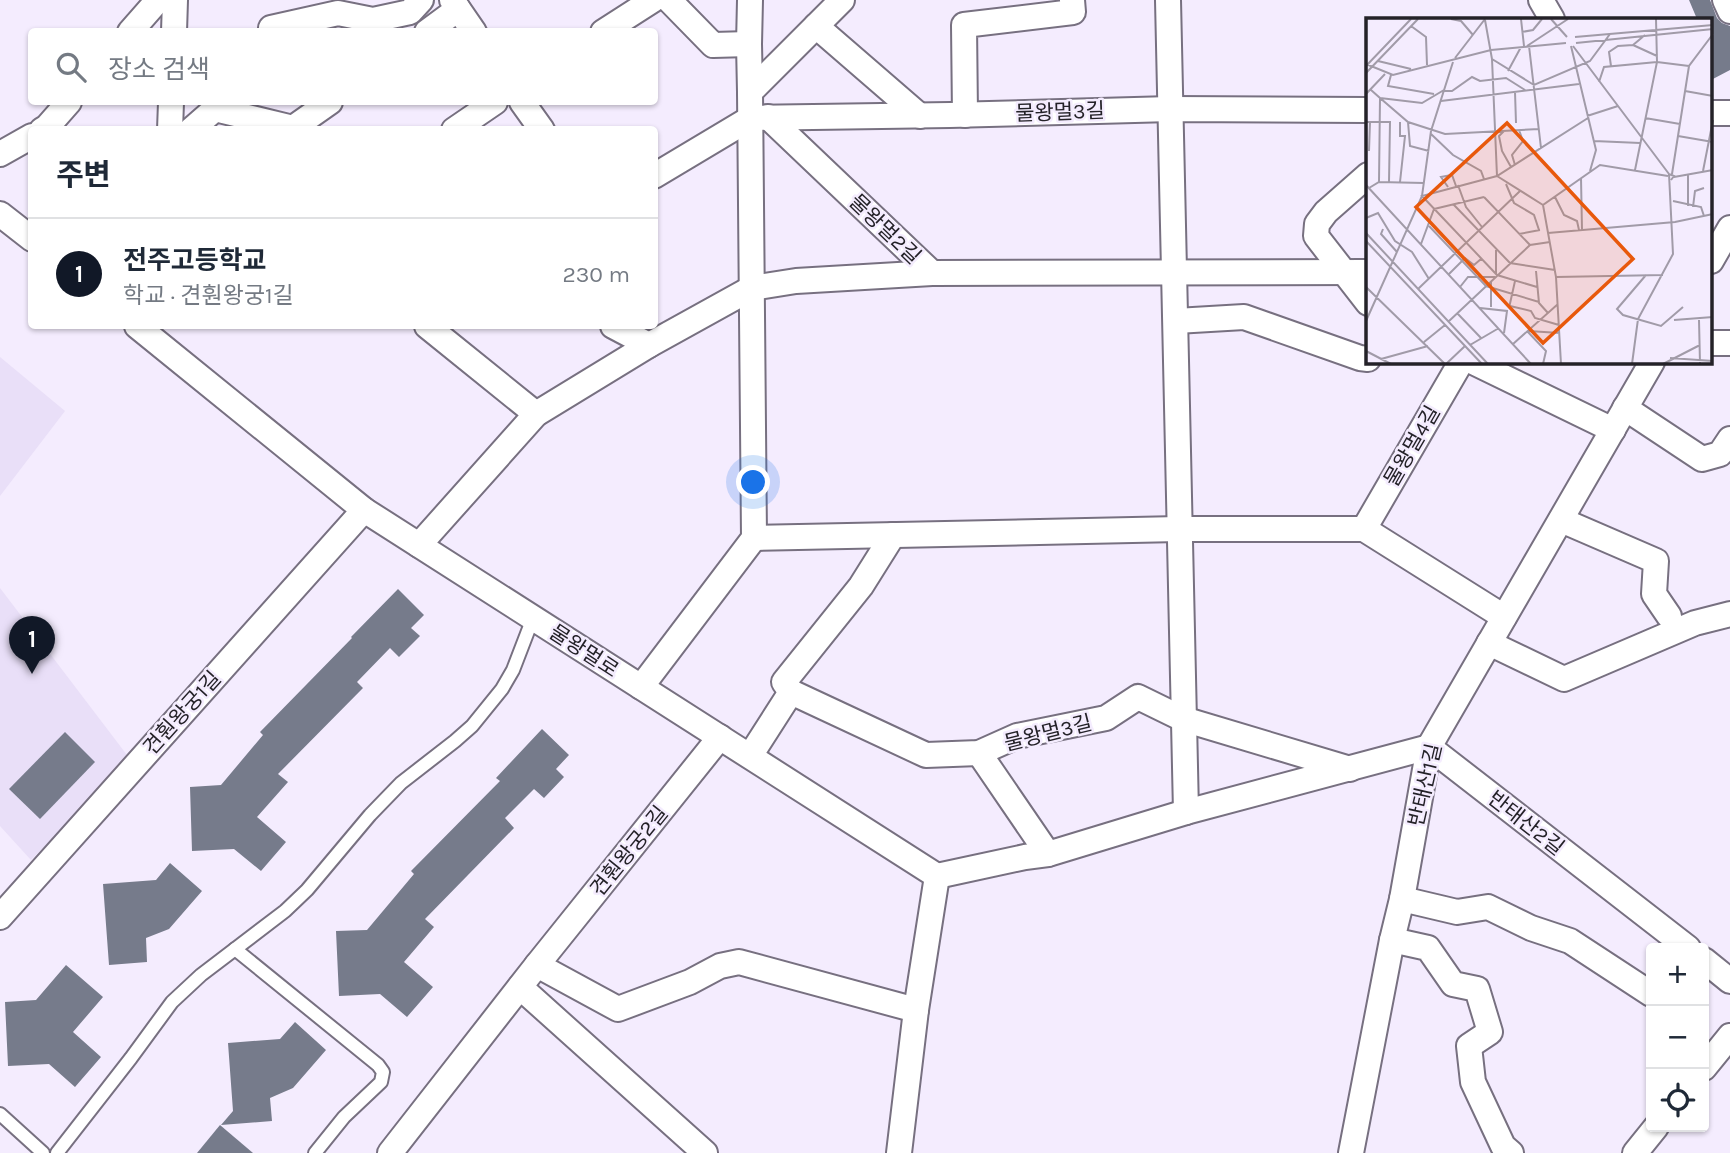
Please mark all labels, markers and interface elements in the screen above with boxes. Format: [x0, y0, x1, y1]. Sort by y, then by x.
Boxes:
inset map [1366, 18, 1712, 364]
search box [28, 28, 658, 105]
icon: search [52, 48, 90, 86]
text: 장소 검색 [108, 54, 210, 85]
street label: 물왕멀3길 [1015, 98, 1105, 126]
text: 주변 [56, 157, 111, 193]
street label: 물왕멀2길 [844, 189, 926, 269]
text: 전주고등학교 [123, 245, 267, 276]
text: 1 [75, 261, 83, 288]
text: 230 m [562, 261, 630, 288]
text: 학교 · 견훤왕궁1길 [123, 282, 294, 309]
street label: 물왕멀4길 [1379, 401, 1445, 491]
your location [736, 465, 770, 499]
pin: 1 [9, 616, 55, 674]
street label: 물왕멀로 [545, 620, 623, 682]
street label: 견훤왕궁1길 [138, 666, 226, 760]
street label: 물왕멀3길 [1002, 711, 1094, 755]
street label: 반태산1길 [1404, 741, 1446, 829]
street label: 반태산2길 [1483, 786, 1569, 860]
street label: 견훤왕궁2길 [585, 801, 673, 901]
map controls [1646, 943, 1709, 1132]
button: + [1646, 943, 1709, 1006]
button: − [1646, 1006, 1709, 1069]
button: locate [1646, 1069, 1709, 1132]

